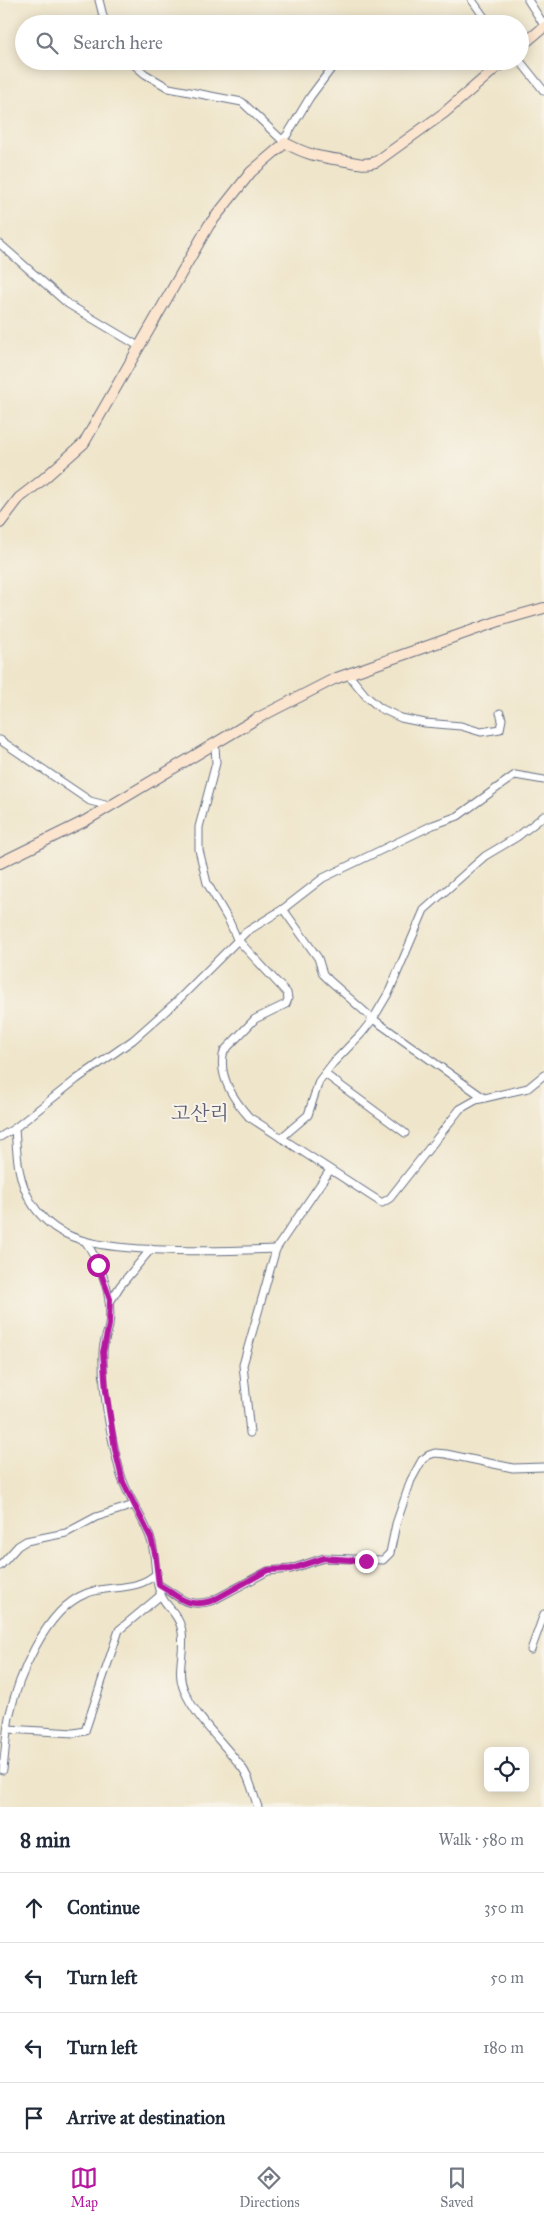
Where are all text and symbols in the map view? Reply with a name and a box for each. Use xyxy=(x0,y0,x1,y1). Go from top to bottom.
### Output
search box xyxy=(15,15,529,70)
icon: search xyxy=(33,29,61,57)
text: Search here xyxy=(73,31,163,54)
district label: 고산리 xyxy=(171,1101,229,1125)
route start xyxy=(87,1254,110,1277)
route end xyxy=(355,1550,378,1573)
map controls xyxy=(484,1747,529,1792)
button: locate xyxy=(484,1747,529,1792)
text: 8 min xyxy=(20,1827,70,1853)
text: Walk · 580 m xyxy=(439,1830,524,1849)
icon: ahead xyxy=(20,1894,48,1922)
text: Continue xyxy=(67,1896,140,1919)
text: 350 m xyxy=(484,1898,524,1917)
icon: left xyxy=(20,1964,48,1992)
text: Turn left xyxy=(67,1966,137,1989)
text: 50 m xyxy=(490,1968,524,1987)
icon: left xyxy=(20,2034,48,2062)
text: Turn left xyxy=(67,2036,137,2059)
text: 180 m xyxy=(483,2038,524,2057)
icon: arrive xyxy=(20,2104,48,2132)
text: Arrive at destination xyxy=(67,2106,225,2129)
tab: Map xyxy=(70,2164,98,2211)
tab: Directions xyxy=(239,2164,300,2211)
tab: Saved xyxy=(440,2164,474,2211)

